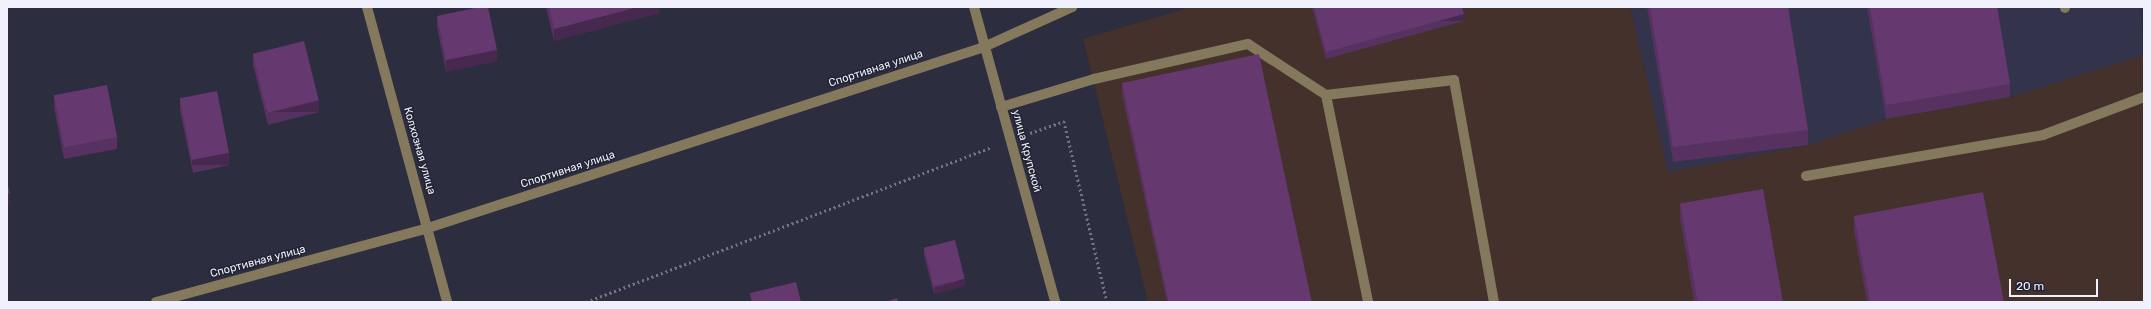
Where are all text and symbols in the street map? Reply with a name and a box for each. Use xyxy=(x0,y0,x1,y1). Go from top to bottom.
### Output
street label: Спортивная улица xyxy=(827,48,925,90)
street label: Колхозная улица xyxy=(400,106,438,196)
street label: улица Крупской xyxy=(1009,108,1043,194)
street label: Спортивная улица xyxy=(519,149,617,191)
street label: Спортивная улица xyxy=(209,243,307,281)
scale bar xyxy=(2011,271,2100,297)
text: 20 m xyxy=(2016,279,2044,293)

